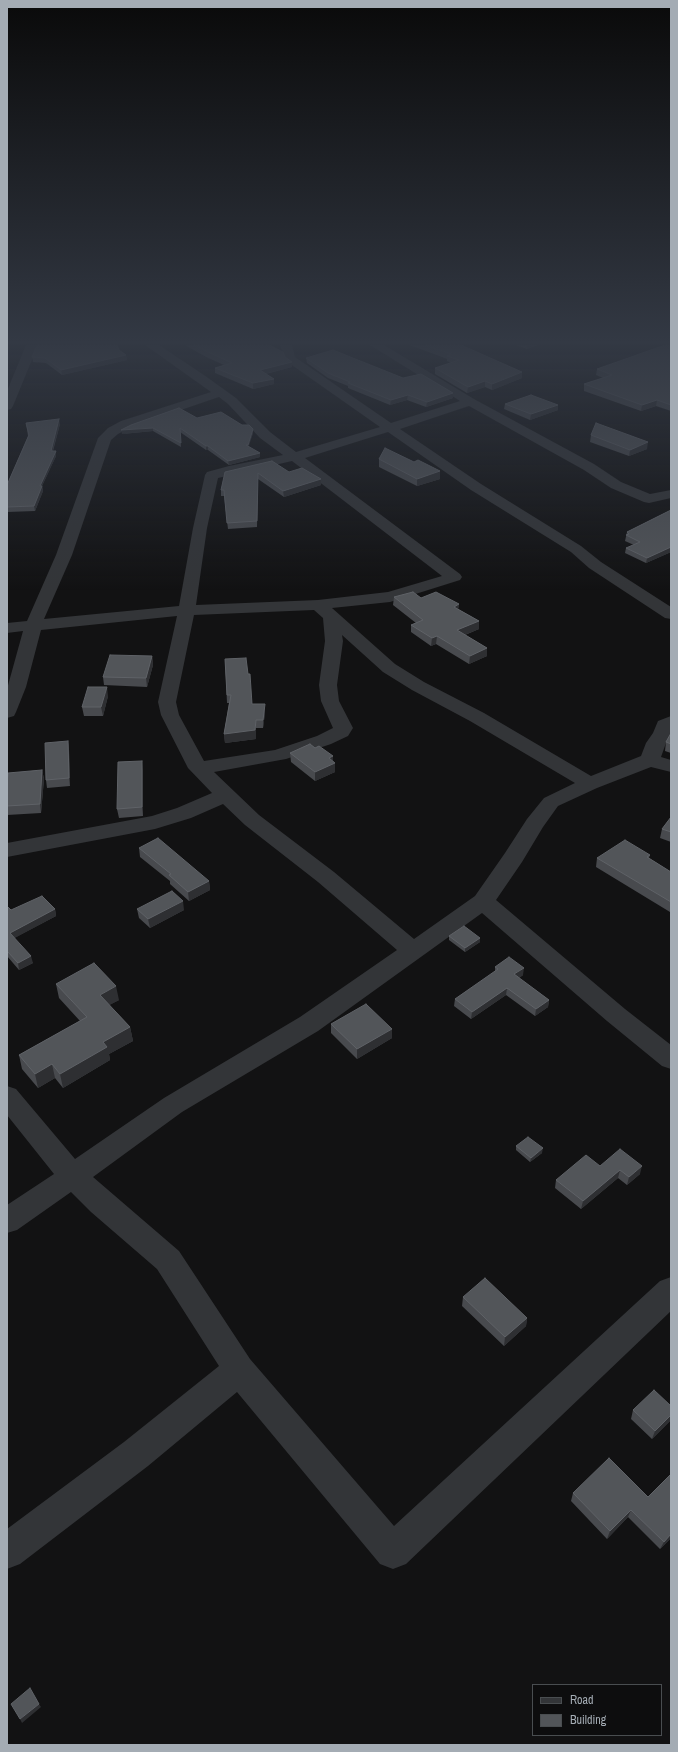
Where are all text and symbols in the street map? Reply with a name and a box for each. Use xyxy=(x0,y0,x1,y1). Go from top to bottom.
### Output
legend xyxy=(532,1684,662,1736)
text: Road xyxy=(570,1692,594,1708)
text: Building xyxy=(570,1712,606,1728)

